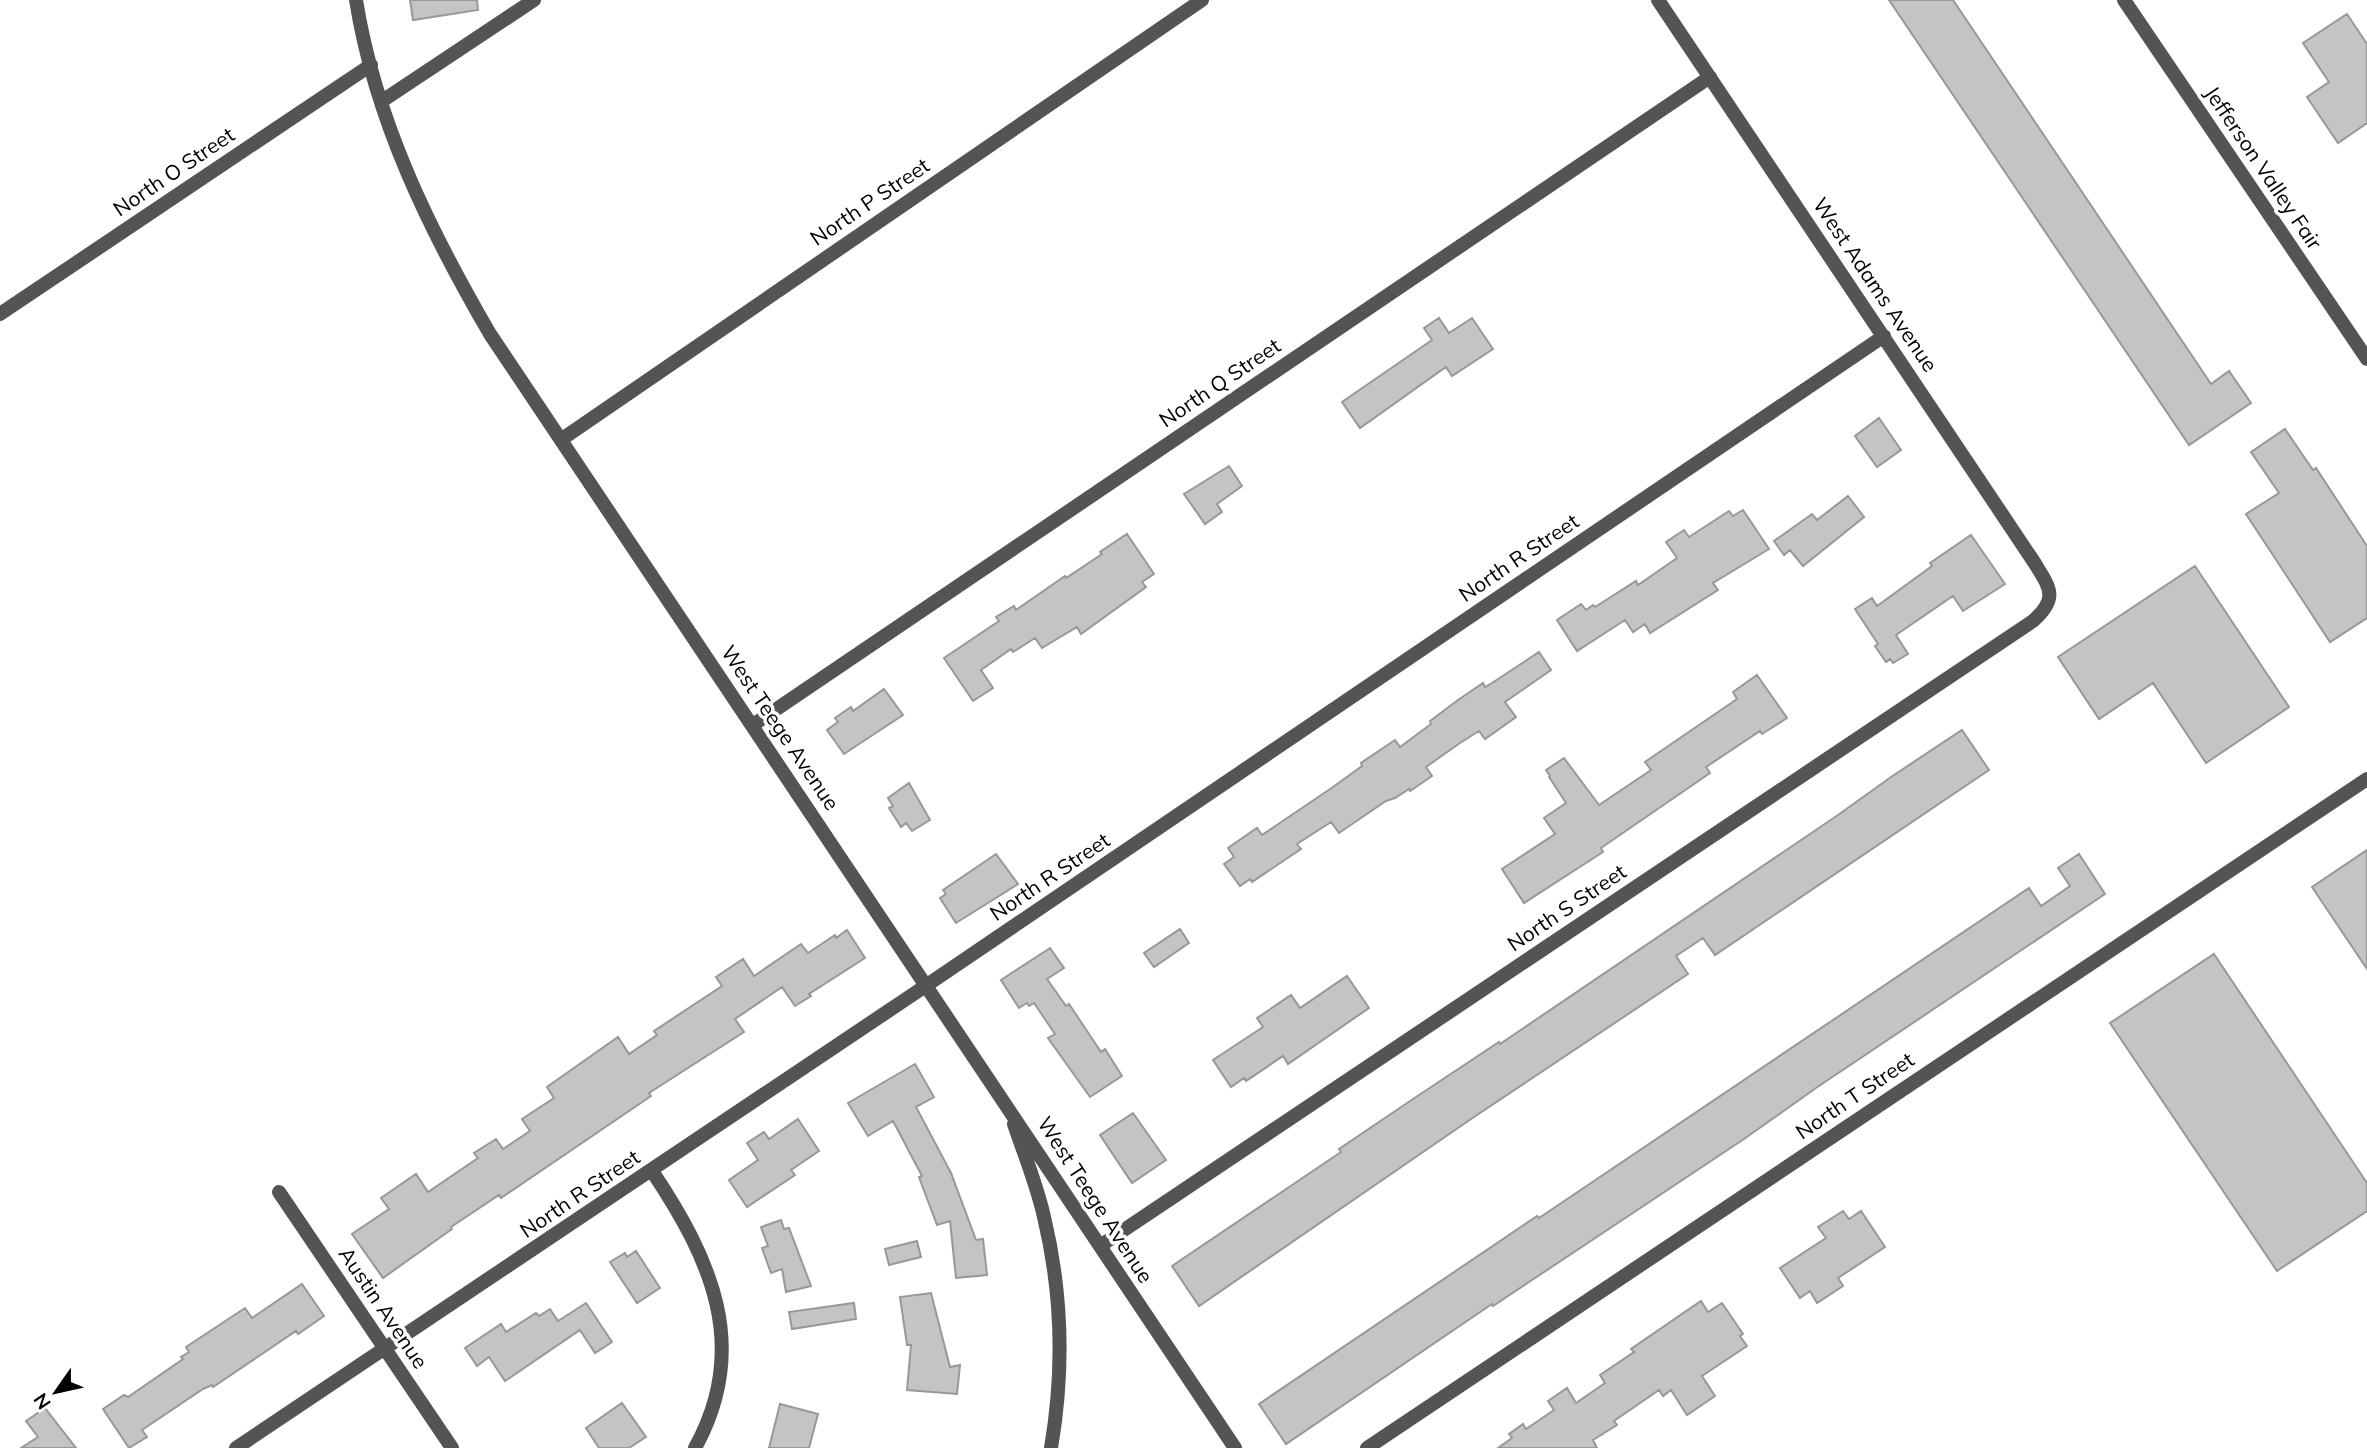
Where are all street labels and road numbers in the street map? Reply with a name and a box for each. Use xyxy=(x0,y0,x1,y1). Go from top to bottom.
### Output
street label: Jefferson Valley Fair xyxy=(2199,81,2328,254)
street label: North O Street xyxy=(108,121,239,221)
street label: North P Street xyxy=(805,152,934,251)
street label: West Adams Avenue xyxy=(1808,192,1944,377)
street label: North Q Street xyxy=(1154,332,1285,432)
street label: North R Street xyxy=(1454,508,1583,607)
street label: West Teege Avenue xyxy=(716,640,846,815)
street label: North R Street xyxy=(985,827,1114,926)
street label: North S Street xyxy=(1502,858,1631,956)
street label: North T Street xyxy=(1790,1046,1919,1144)
street label: West Teege Avenue xyxy=(1032,1111,1159,1288)
street label: North R Street xyxy=(515,1144,644,1243)
street label: Austin Avenue xyxy=(334,1242,434,1373)

